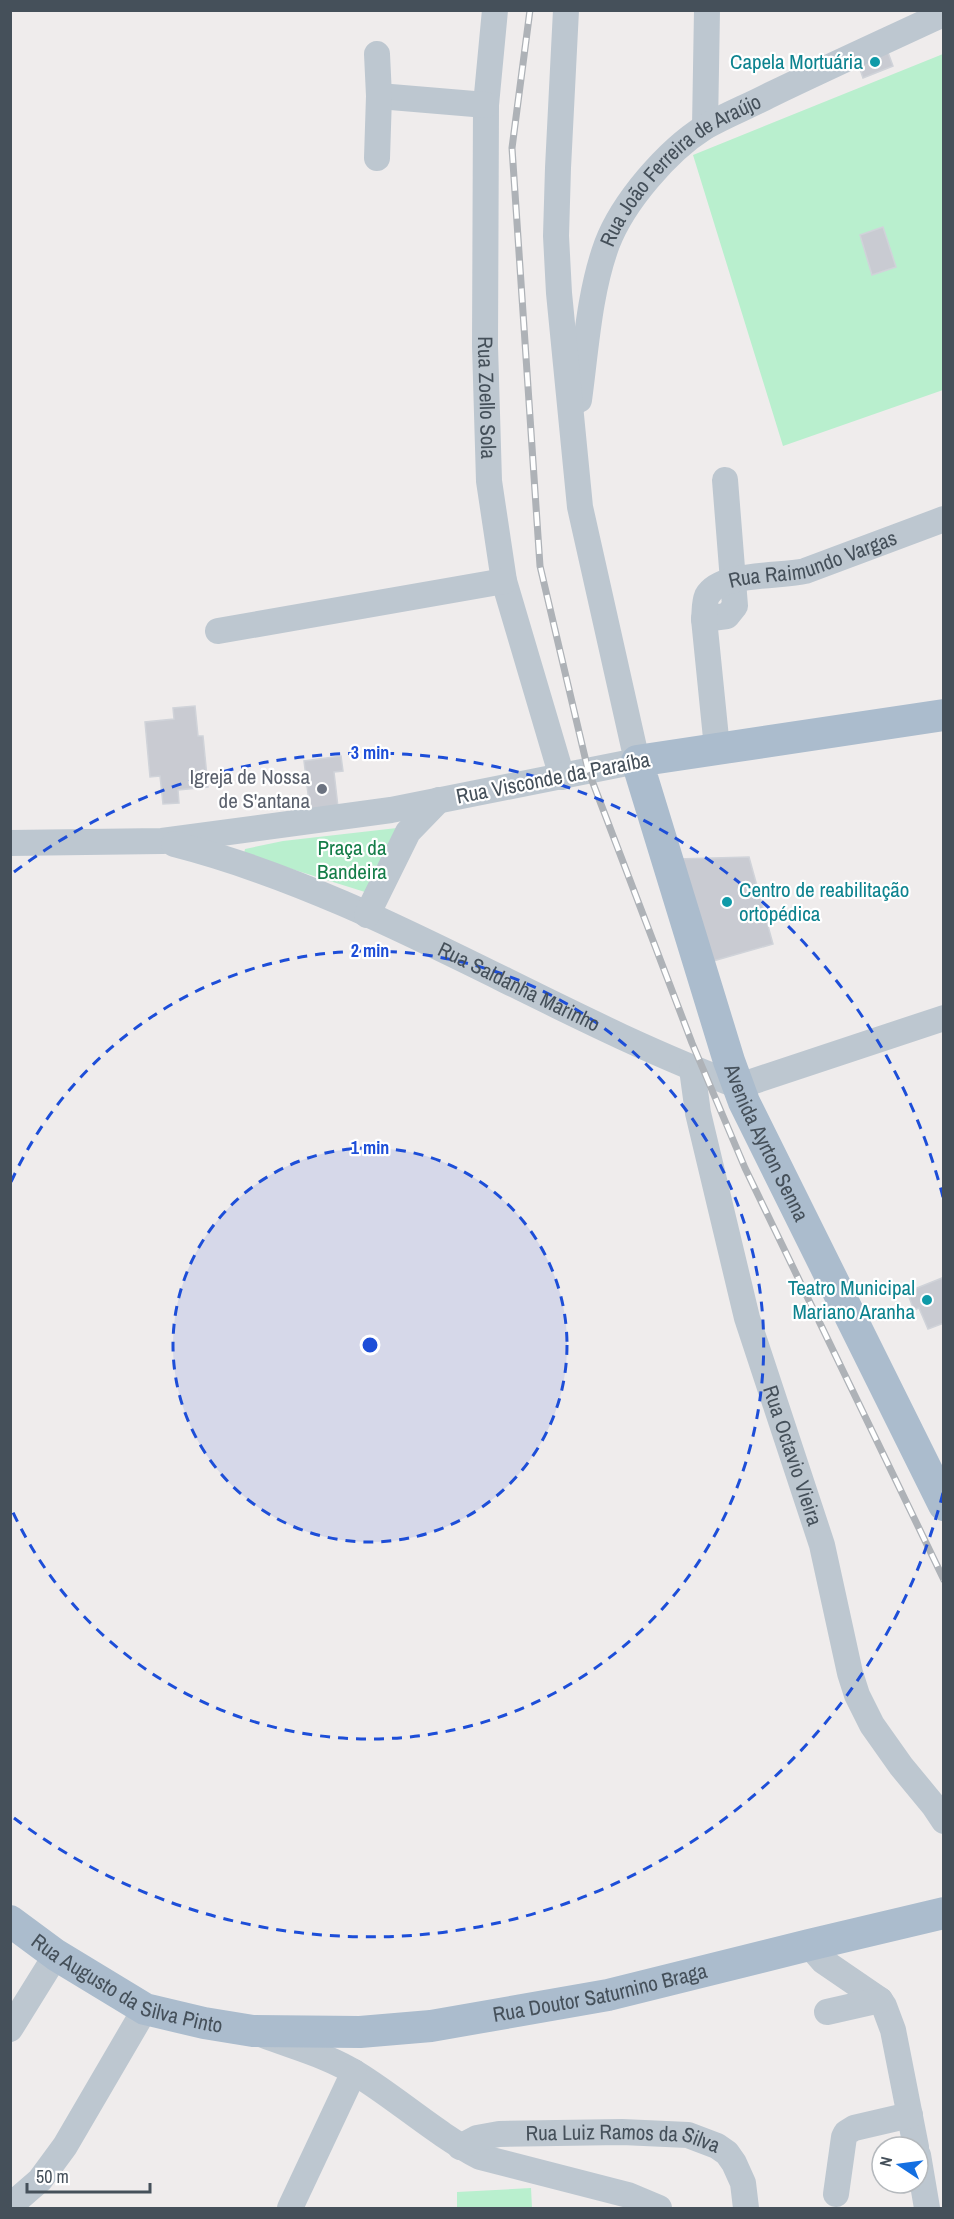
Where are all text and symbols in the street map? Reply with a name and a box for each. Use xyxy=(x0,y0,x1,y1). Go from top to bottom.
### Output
place label: Capela Mortuária xyxy=(730,47,863,76)
marker: Capela Mortuária xyxy=(868,55,882,69)
street label: Rua João Ferreira de Araújo xyxy=(593,87,766,251)
street label: Rua Zoello Sola xyxy=(471,336,503,460)
street label: Rua Raimundo Vargas xyxy=(725,523,901,595)
text: 3 min xyxy=(351,740,389,765)
street label: Rua Visconde da Paraíba xyxy=(453,744,653,811)
place label: Igreja de Nossa de S'antana xyxy=(189,762,310,815)
marker: Igreja de Nossa de S'antana xyxy=(315,782,329,796)
park label: Praça da Bandeira xyxy=(317,833,387,886)
place label: Centro de reabilitação ortopédica xyxy=(739,875,909,928)
marker: Centro de reabilitação ortopédica xyxy=(720,895,734,909)
street label: Rua Saldanha Marinho xyxy=(433,934,605,1038)
text: 2 min xyxy=(351,938,389,963)
street label: Avenida Ayrton Senna xyxy=(717,1059,816,1226)
text: 1 min xyxy=(351,1135,389,1160)
place label: Teatro Municipal Mariano Aranha xyxy=(788,1273,915,1326)
marker: Teatro Municipal Mariano Aranha xyxy=(920,1293,934,1307)
centre of rings xyxy=(360,1335,380,1355)
street label: Rua Octavio Vieira xyxy=(756,1381,830,1530)
street label: Rua Augusto da Silva Pinto xyxy=(25,1927,225,2040)
street label: Rua Doutor Saturnino Braga xyxy=(490,1956,710,2029)
street label: Rua Luiz Ramos da Silva xyxy=(525,2117,725,2160)
north arrow xyxy=(870,2135,930,2195)
text: N xyxy=(874,2155,897,2169)
scale bar xyxy=(27,2156,150,2194)
text: 50 m xyxy=(36,2164,69,2189)

